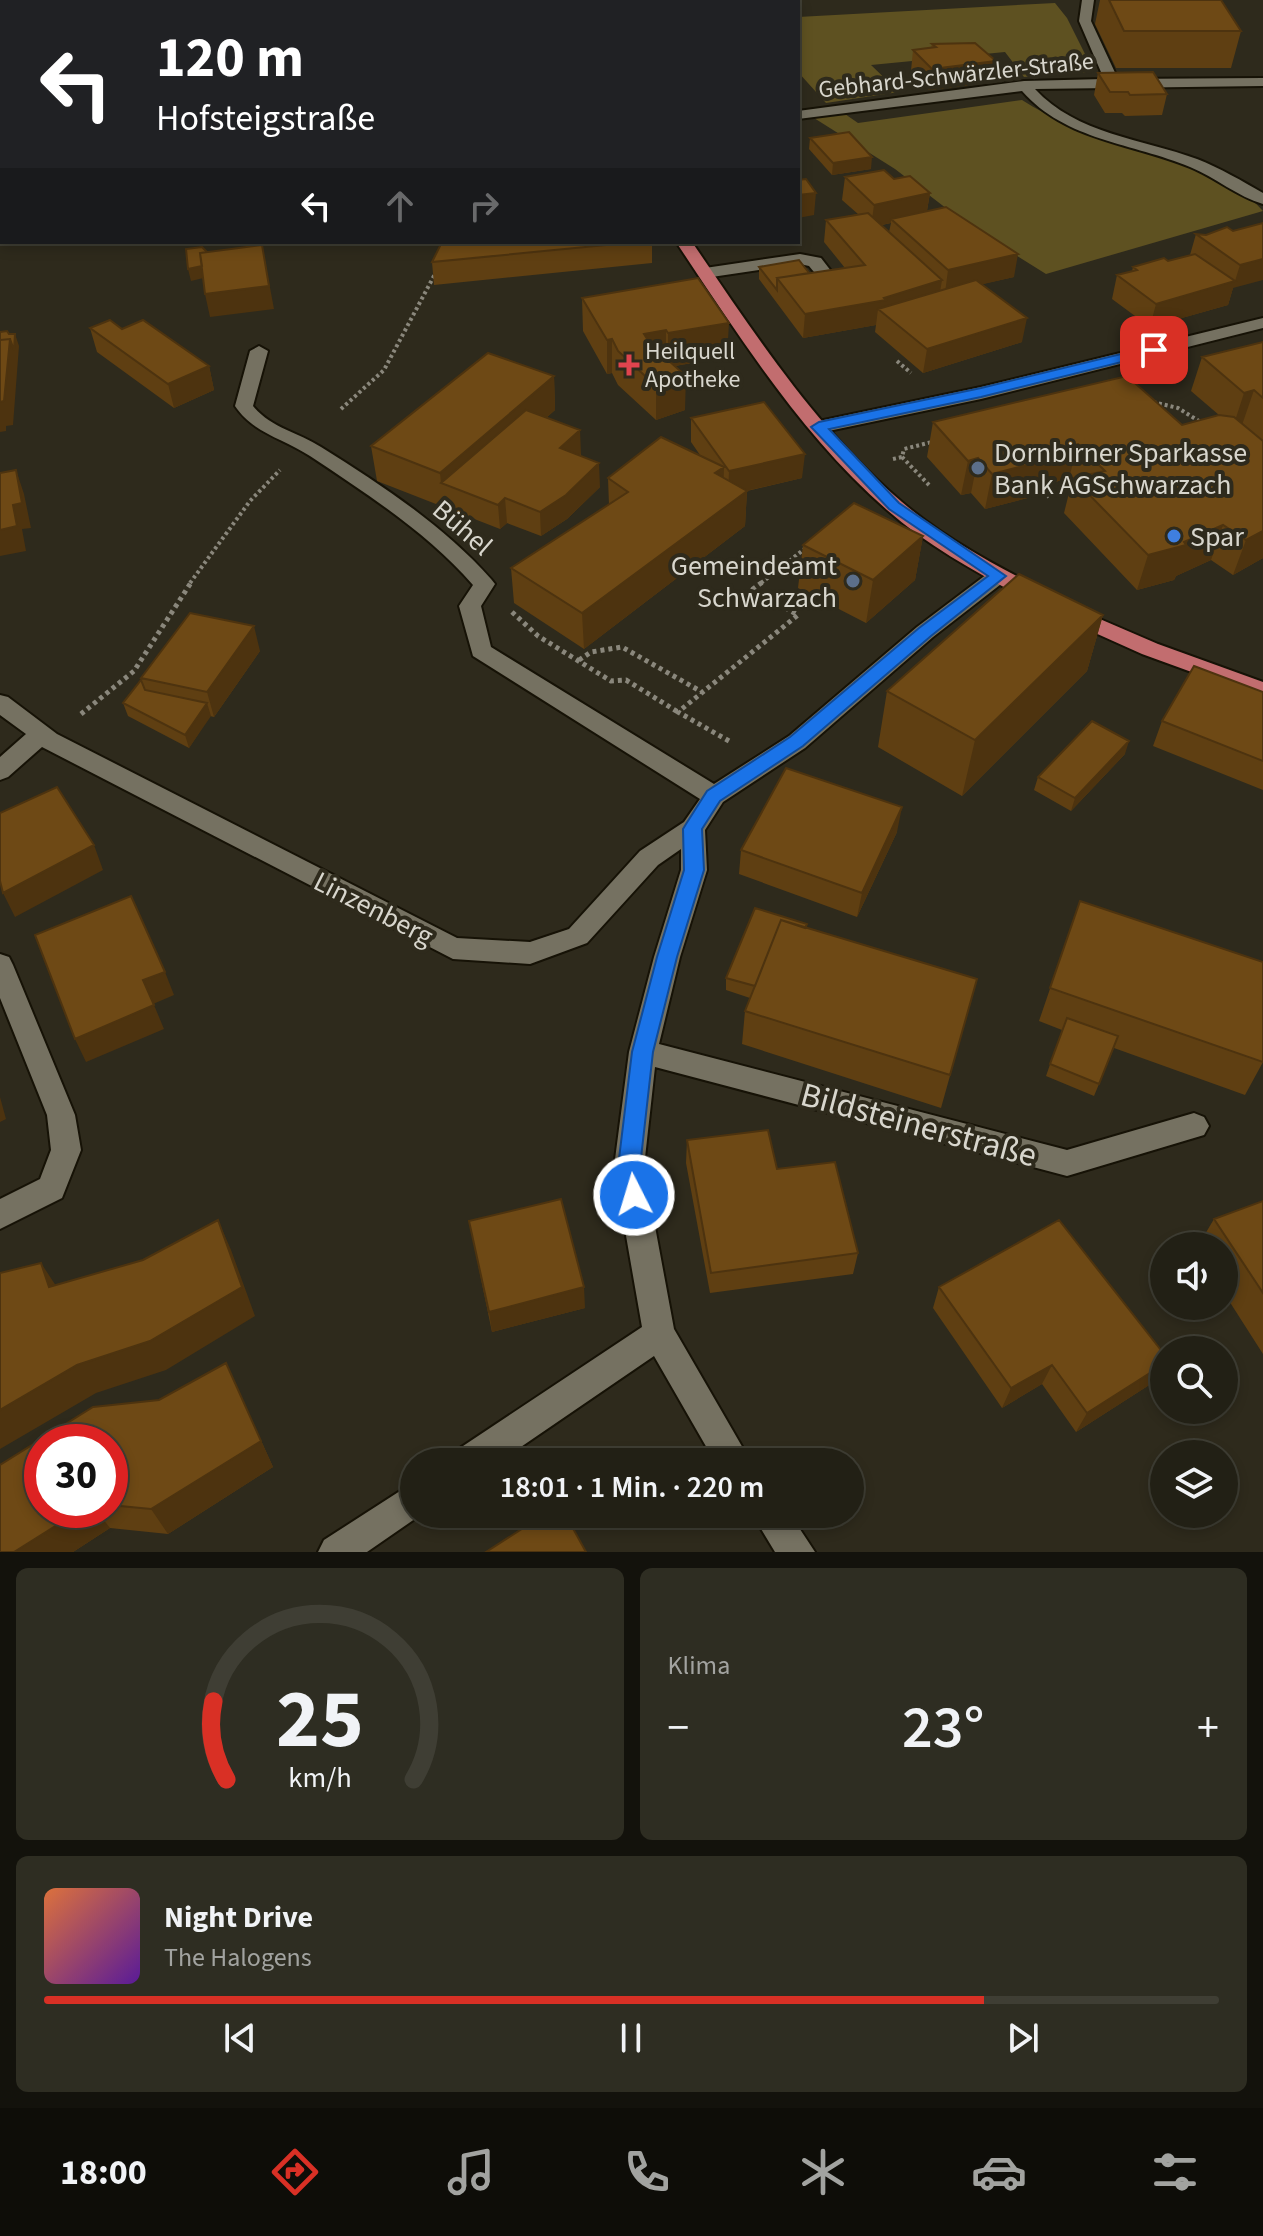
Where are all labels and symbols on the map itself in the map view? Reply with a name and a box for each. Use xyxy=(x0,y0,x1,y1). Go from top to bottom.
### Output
street label: Gebhard-Schwärzler-Straße xyxy=(817,44,1095,107)
pin xyxy=(1120,316,1188,384)
place label: Heilquell Apotheke xyxy=(645,334,740,397)
marker: Heilquell Apotheke xyxy=(620,356,638,374)
place label: Dornbirner Sparkasse Bank AGSchwarzach xyxy=(994,433,1247,505)
marker: Dornbirner Sparkasse Bank AGSchwarzach xyxy=(969,459,987,477)
street label: Bühel xyxy=(424,490,501,565)
place label: Spar xyxy=(1190,517,1244,557)
marker: Spar xyxy=(1165,527,1183,545)
place label: Gemeindeamt Schwarzach xyxy=(671,546,838,618)
marker: Gemeindeamt Schwarzach xyxy=(844,572,862,590)
street label: Linzenberg xyxy=(307,862,440,956)
street label: Bildsteinerstraße xyxy=(795,1070,1042,1180)
position arrow xyxy=(592,1153,676,1237)
speed limit sign: 30 xyxy=(24,1424,128,1528)

